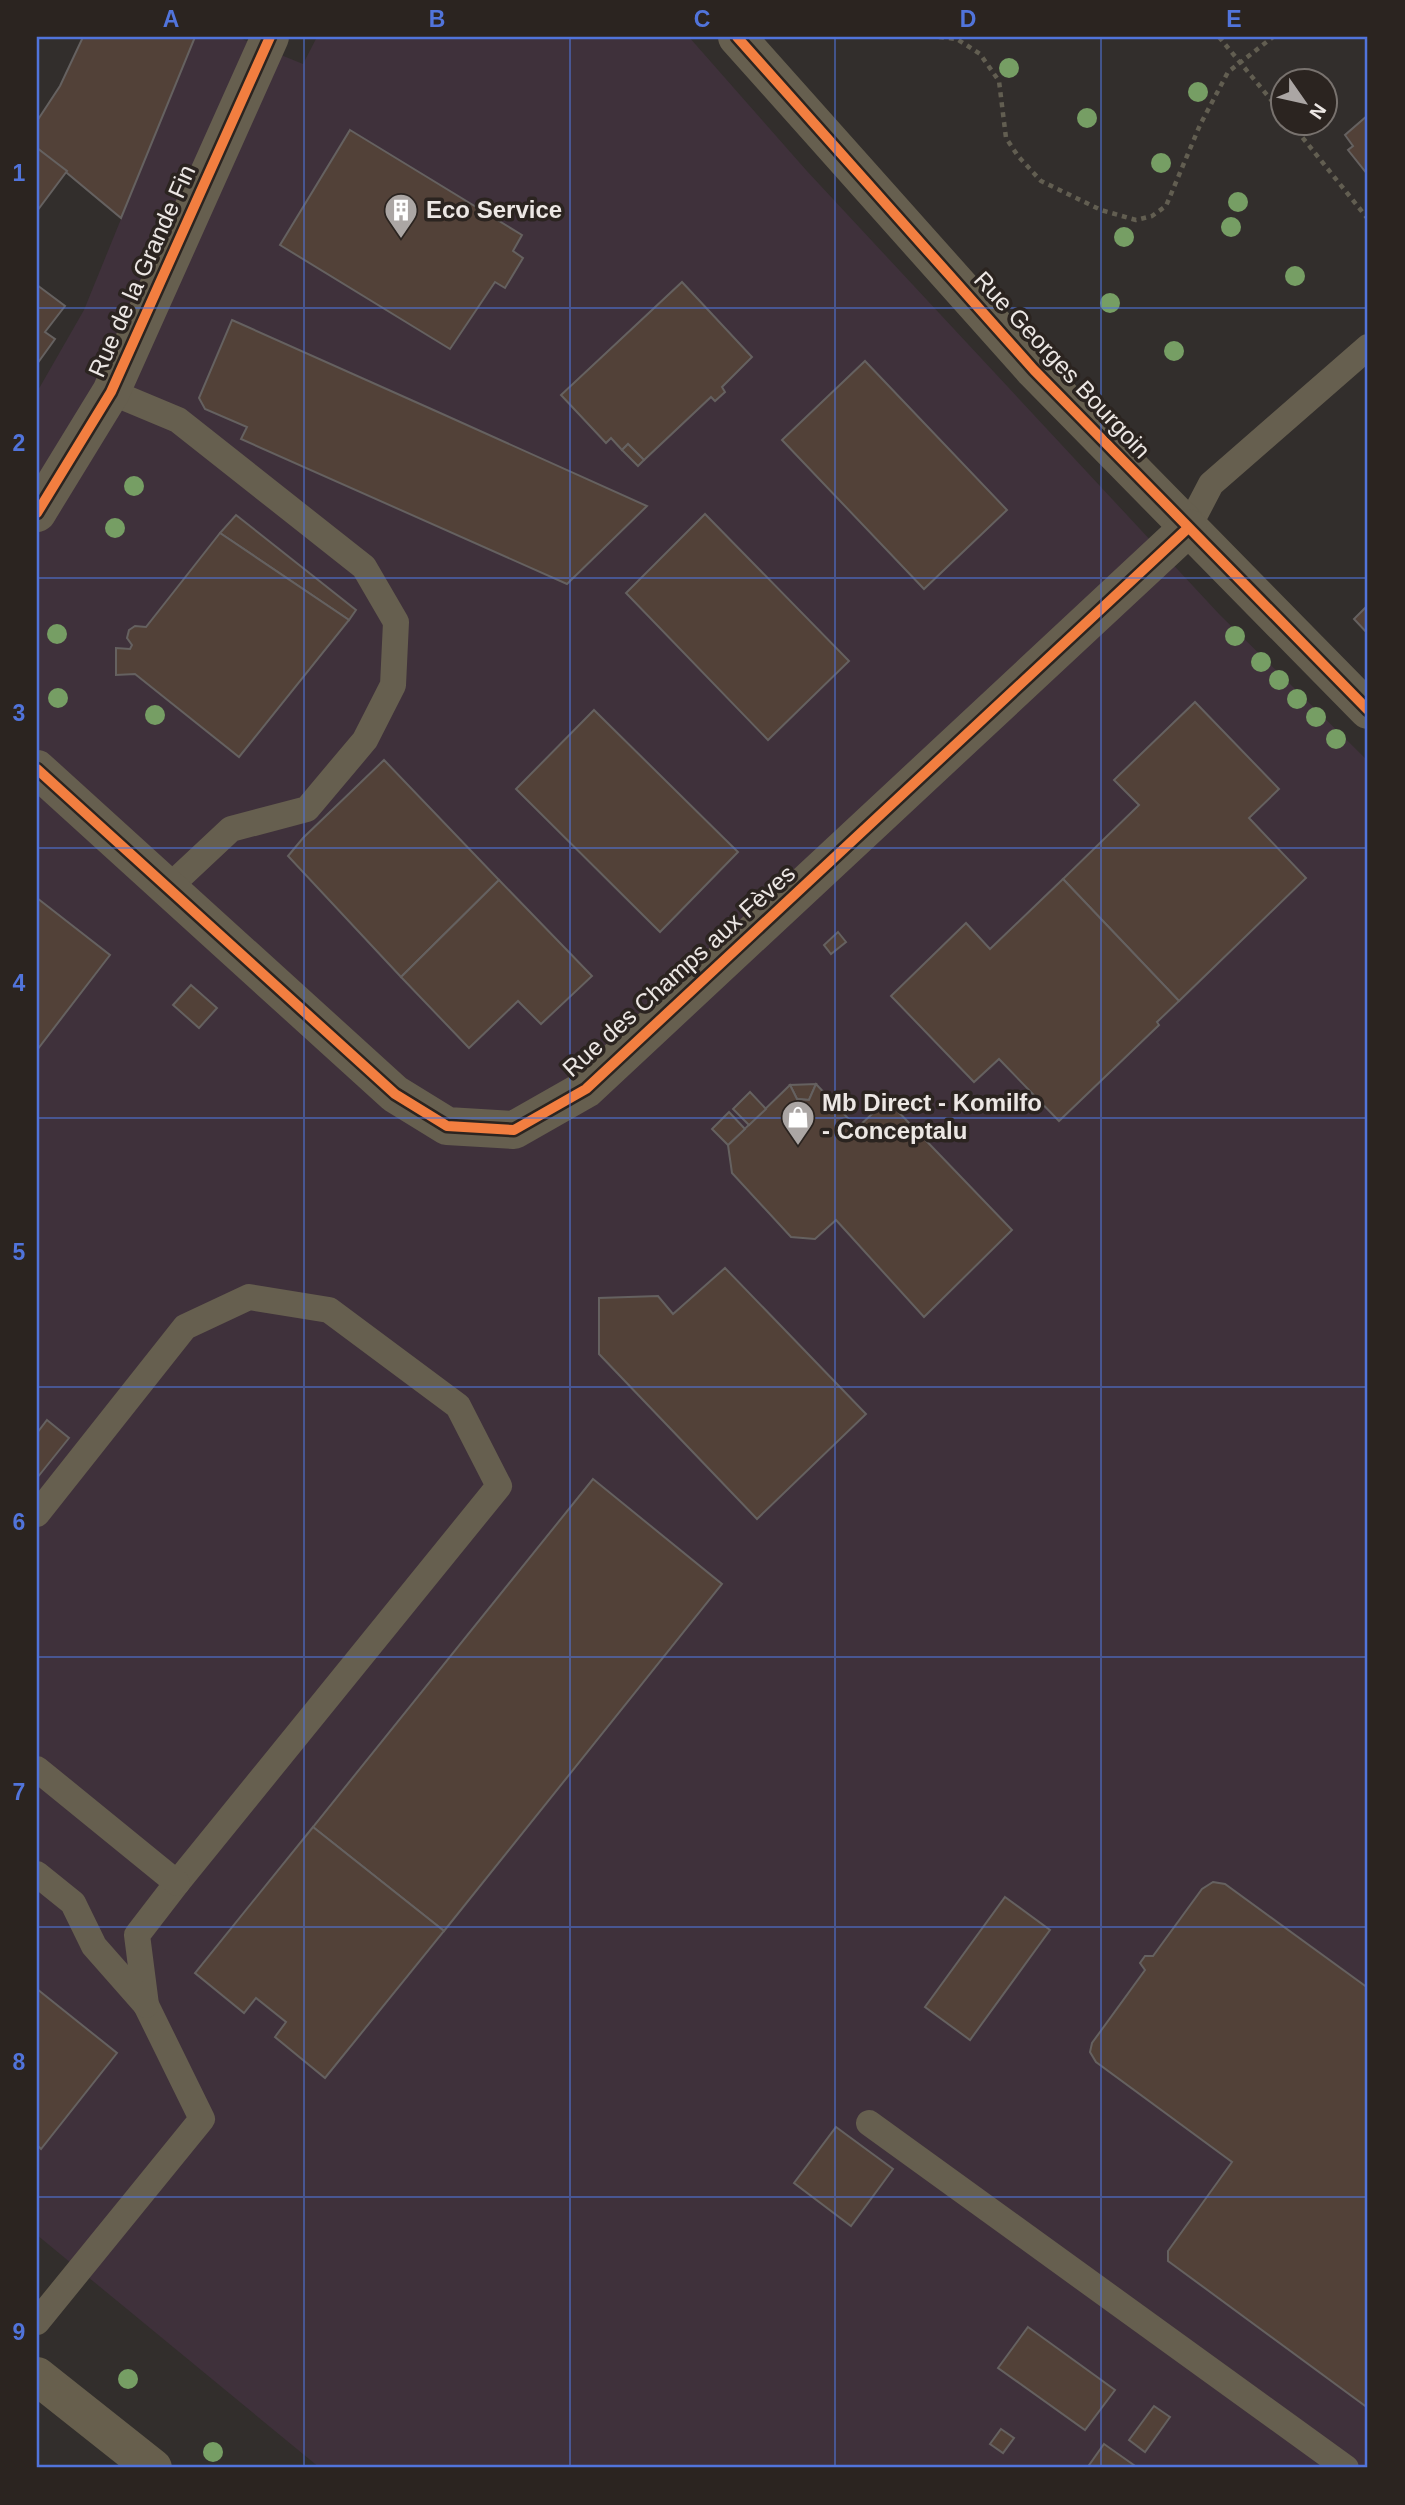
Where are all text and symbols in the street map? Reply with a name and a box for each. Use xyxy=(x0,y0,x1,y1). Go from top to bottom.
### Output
text: A xyxy=(163,6,179,32)
text: B xyxy=(429,6,445,32)
text: C xyxy=(694,6,710,32)
text: D xyxy=(960,6,976,32)
text: E xyxy=(1226,6,1242,32)
north arrow xyxy=(1268,66,1338,136)
text: N xyxy=(1305,100,1330,123)
text: 1 xyxy=(13,160,26,186)
street label: Rue de la Grande Fin xyxy=(83,160,201,381)
building icon: Eco Service xyxy=(382,191,420,240)
place label: Eco Service xyxy=(426,196,562,223)
street label: Rue Georges Bourgoin xyxy=(969,266,1156,464)
text: 2 xyxy=(13,430,25,456)
text: 3 xyxy=(13,700,25,726)
street label: Rue des Champs aux Fèves xyxy=(557,859,800,1082)
text: 4 xyxy=(13,970,26,996)
place label: Mb Direct - Komilfo - Conceptalu xyxy=(822,1089,1042,1144)
shop icon: Mb Direct - Komilfo - Conceptalu xyxy=(779,1098,817,1147)
text: 5 xyxy=(13,1239,26,1265)
text: 6 xyxy=(13,1509,25,1535)
text: 7 xyxy=(13,1779,25,1805)
text: 8 xyxy=(13,2049,26,2075)
text: 9 xyxy=(13,2319,25,2345)

